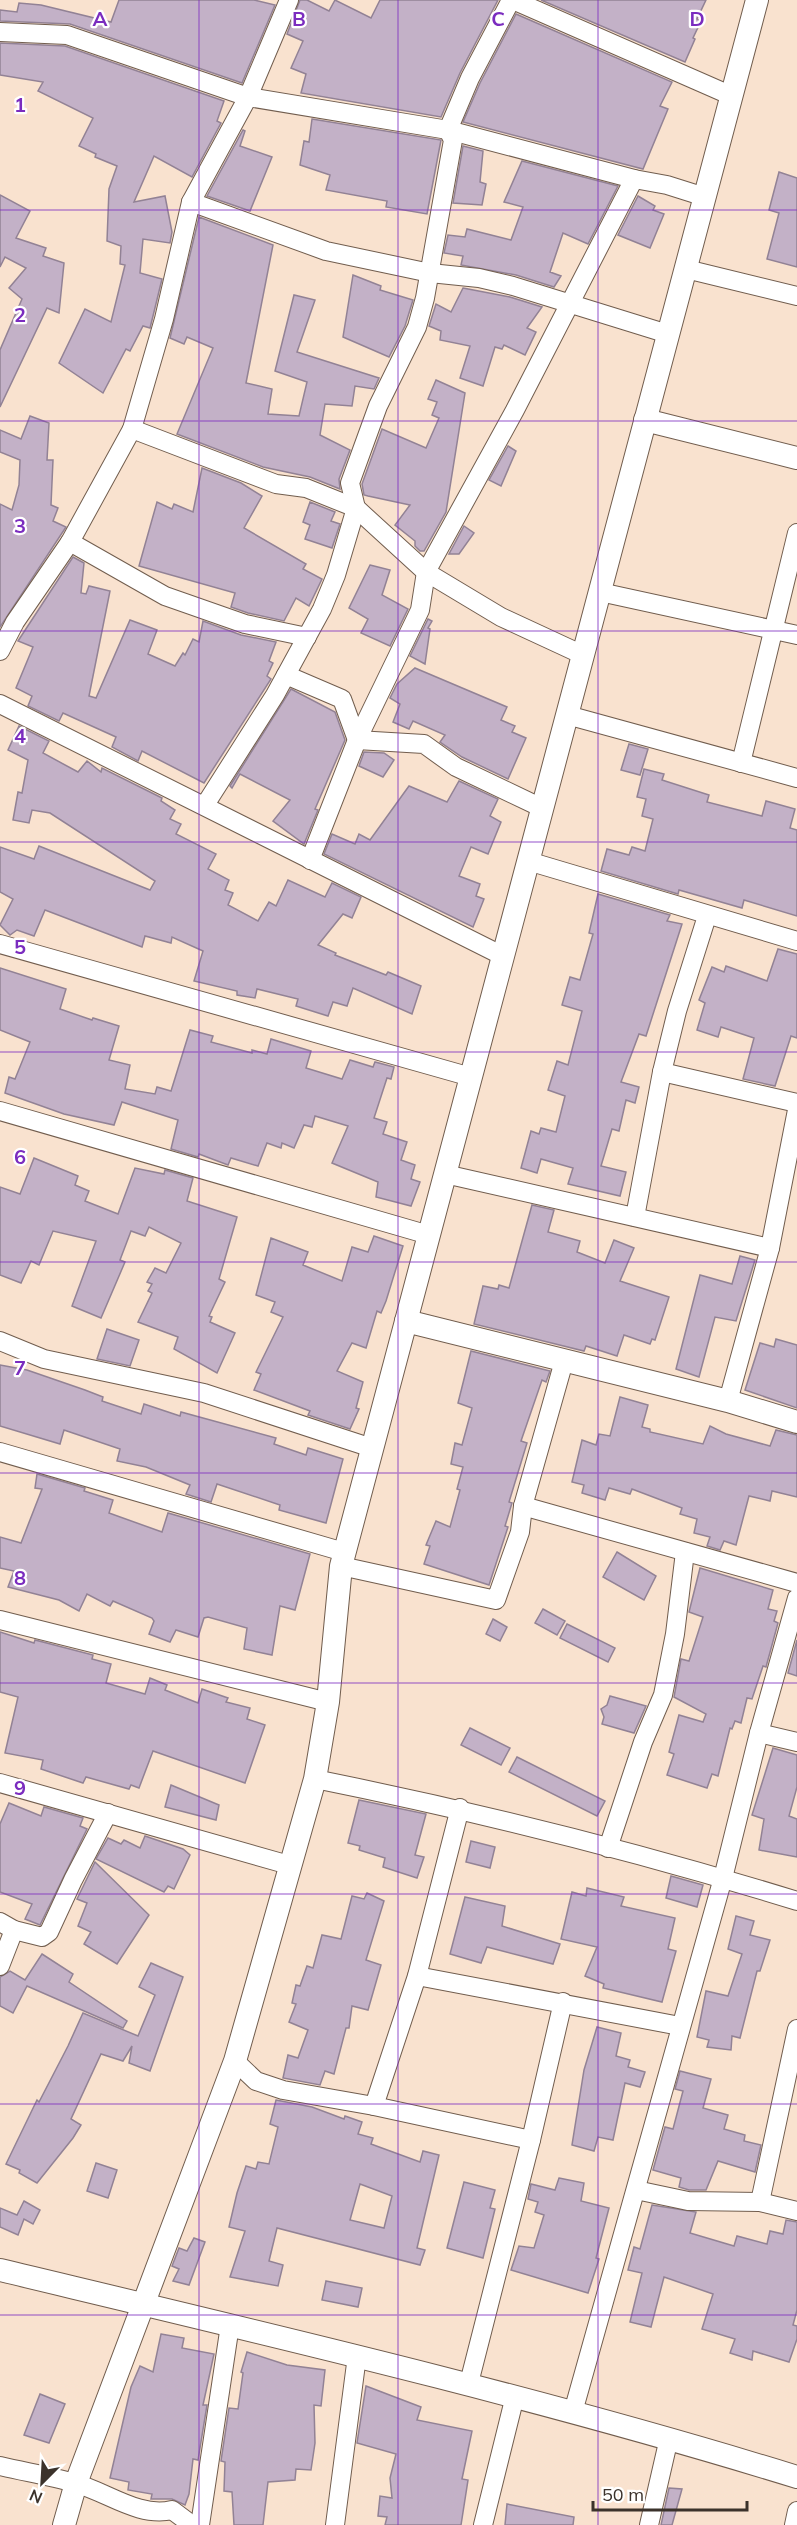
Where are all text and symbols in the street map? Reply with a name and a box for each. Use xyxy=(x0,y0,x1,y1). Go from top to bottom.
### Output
text: A xyxy=(93,6,108,31)
text: B xyxy=(292,6,306,31)
text: C xyxy=(491,6,505,31)
text: D xyxy=(689,6,705,31)
text: 1 xyxy=(14,92,26,117)
text: 2 xyxy=(14,302,26,327)
text: 3 xyxy=(14,513,26,538)
text: 4 xyxy=(14,723,26,748)
text: 5 xyxy=(14,934,26,959)
text: 6 xyxy=(14,1144,26,1169)
text: 7 xyxy=(14,1355,26,1380)
text: 8 xyxy=(14,1565,26,1590)
text: 9 xyxy=(14,1775,26,1800)
north arrow xyxy=(12,2453,72,2513)
scale bar xyxy=(593,2474,748,2512)
text: 50 m xyxy=(602,2483,644,2506)
text: N xyxy=(26,2485,45,2508)

